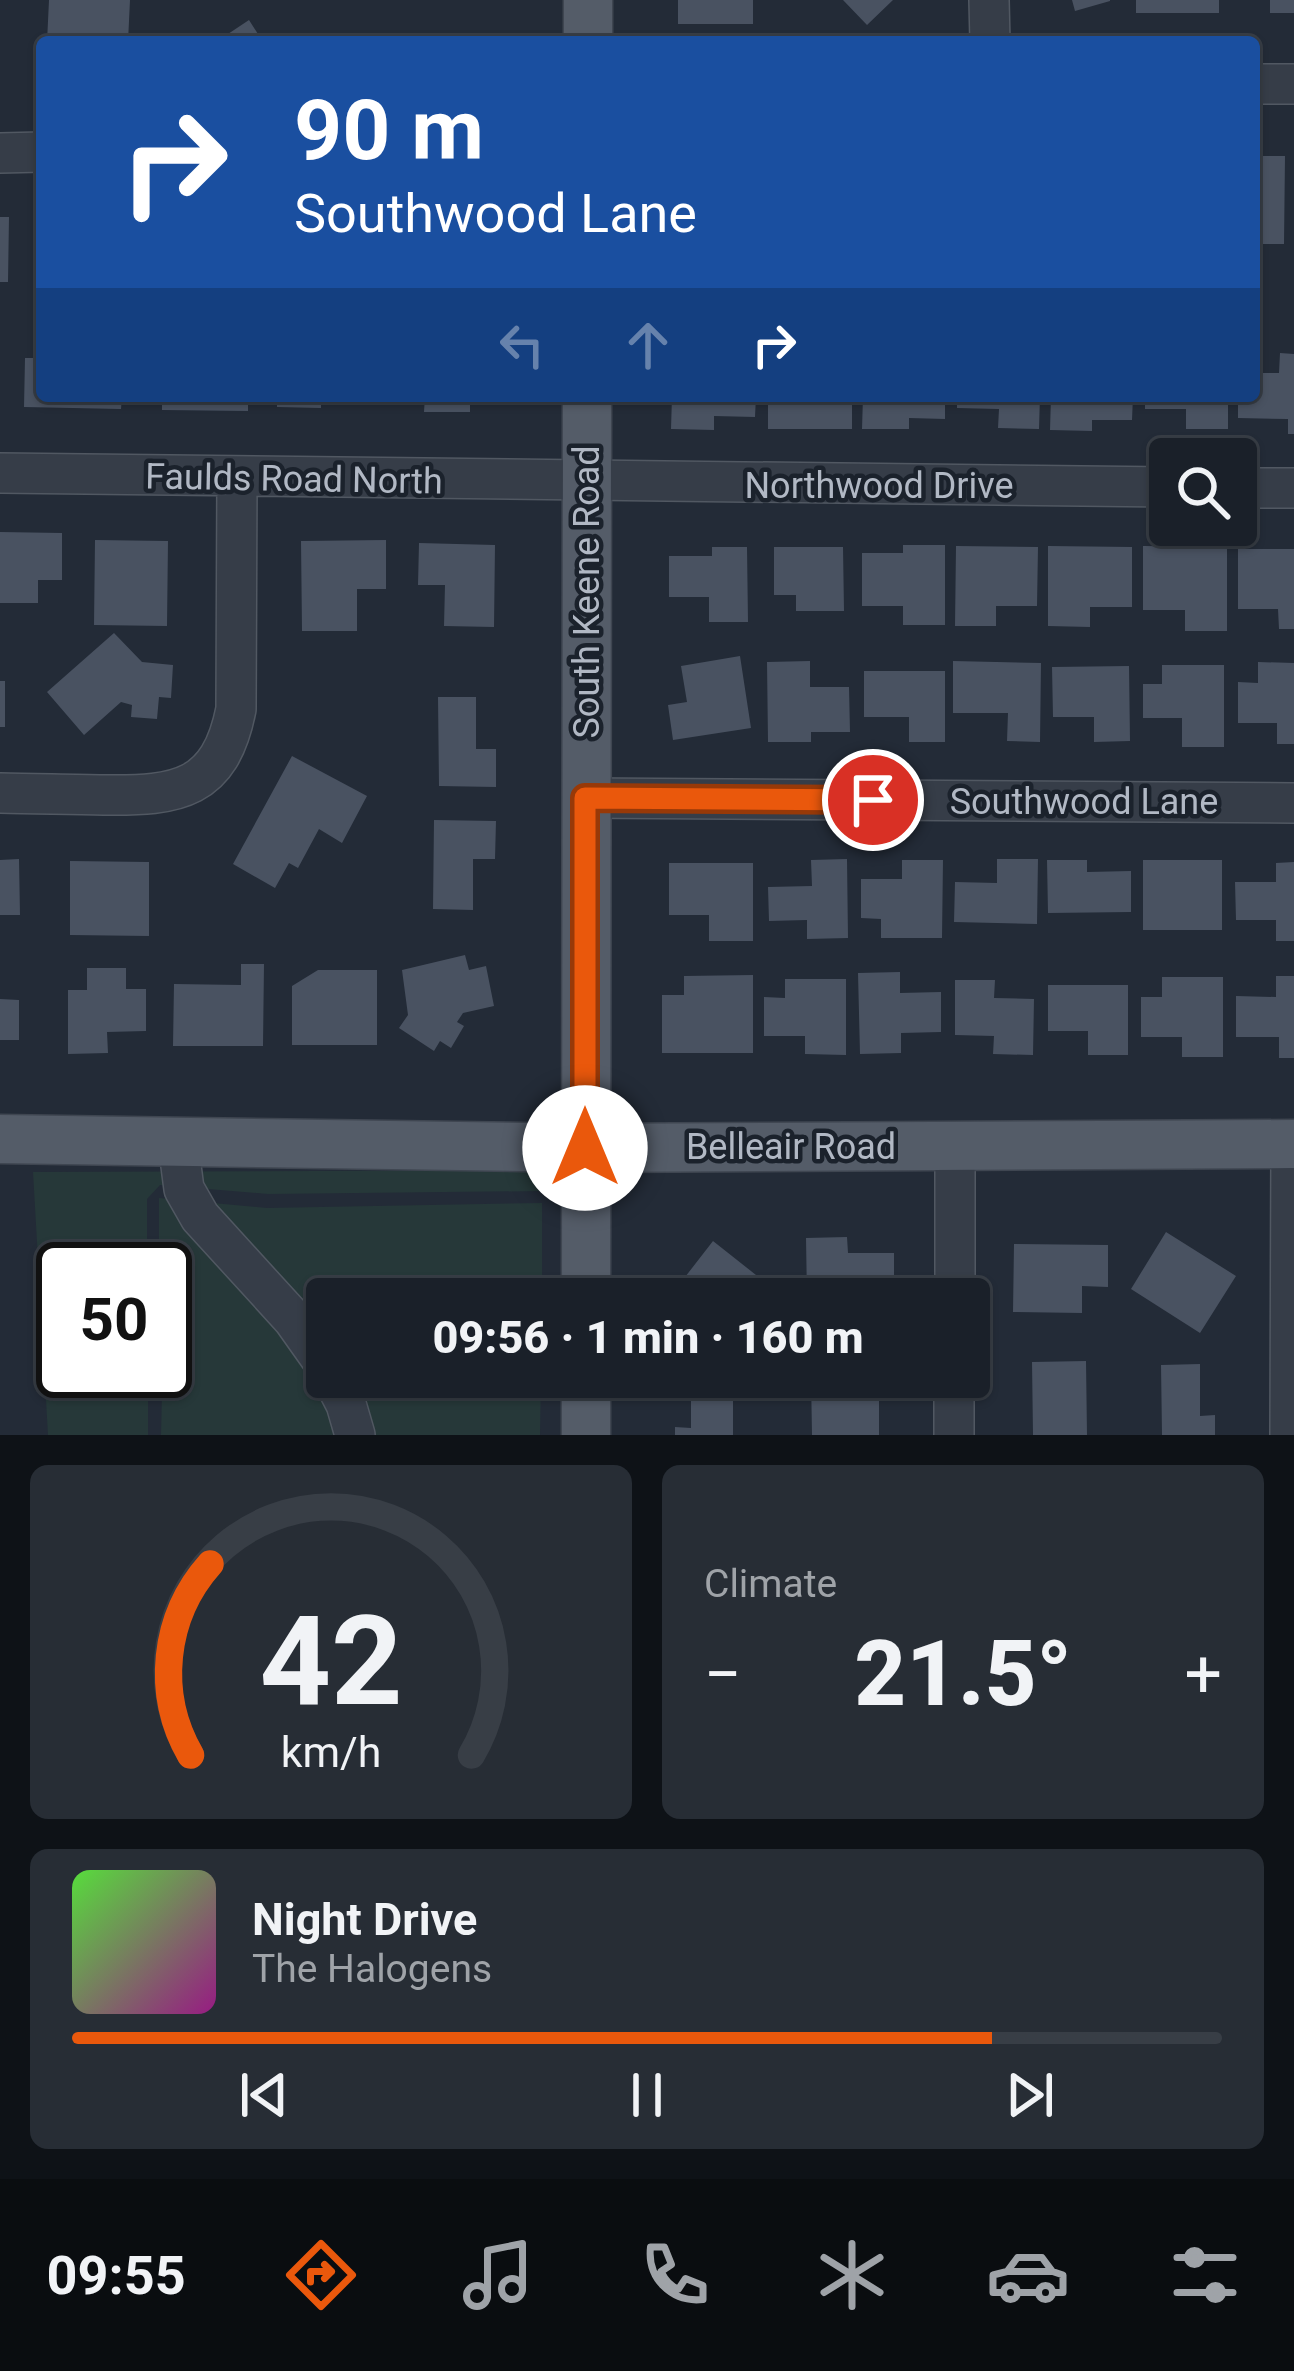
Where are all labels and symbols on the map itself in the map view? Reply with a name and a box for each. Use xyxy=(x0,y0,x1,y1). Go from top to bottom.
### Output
street label: South Keene Road xyxy=(566,445,608,739)
street label: Faulds Road North xyxy=(145,455,443,503)
street label: Northwood Drive xyxy=(744,465,1014,507)
pin xyxy=(822,749,924,851)
street label: Southwood Lane xyxy=(950,781,1218,823)
position arrow xyxy=(522,1085,648,1211)
street label: Belleair Road xyxy=(686,1126,896,1168)
speed limit sign: 50 xyxy=(36,1242,192,1398)

